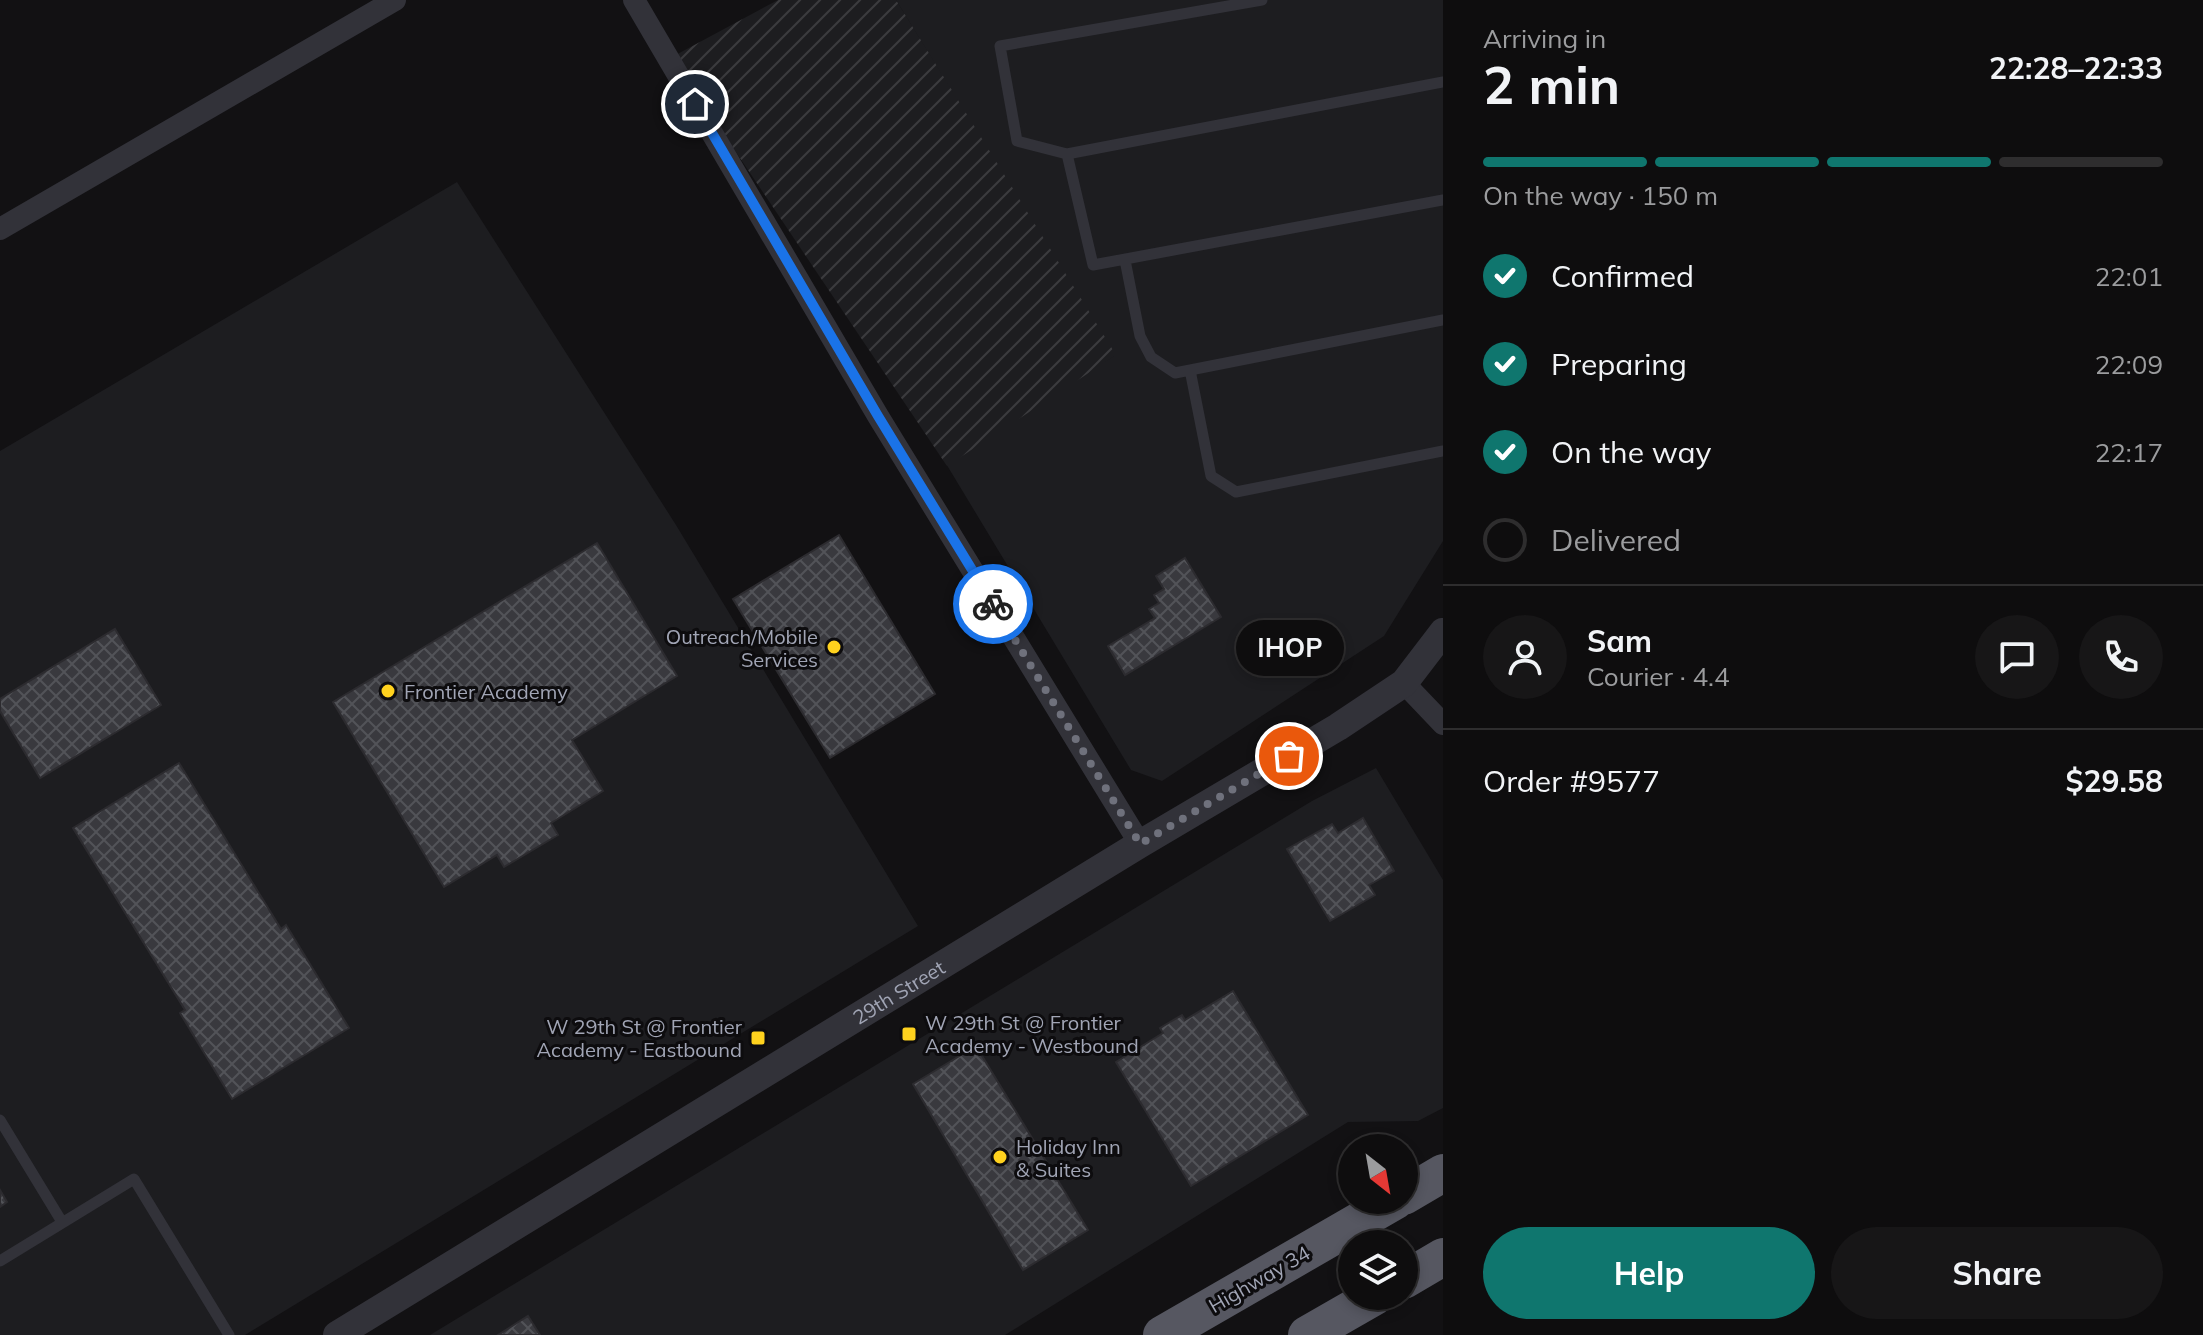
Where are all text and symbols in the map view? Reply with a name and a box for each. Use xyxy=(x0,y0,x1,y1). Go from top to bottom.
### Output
text: Arriving in xyxy=(1483,22,1606,55)
text: 22:28–22:33 xyxy=(1989,49,2163,87)
text: 2 min xyxy=(1483,52,1620,117)
pin xyxy=(661,70,729,138)
icon: home xyxy=(673,82,717,126)
text: On the way · 150 m xyxy=(1483,179,1718,212)
icon: check xyxy=(1483,254,1527,298)
text: Confirmed xyxy=(1551,257,1694,295)
text: 22:01 xyxy=(2095,260,2163,293)
icon: check xyxy=(1483,342,1527,386)
text: Preparing xyxy=(1551,345,1687,383)
text: 22:09 xyxy=(2095,348,2163,381)
icon: check xyxy=(1483,430,1527,474)
text: On the way xyxy=(1551,433,1711,471)
text: 22:17 xyxy=(2095,436,2163,469)
text: Delivered xyxy=(1551,521,1681,559)
courier xyxy=(953,564,1033,644)
icon: bike xyxy=(971,582,1015,626)
button: person xyxy=(1483,615,1567,699)
button: chat xyxy=(1975,615,2059,699)
button: phone xyxy=(2079,615,2163,699)
callout: IHOP xyxy=(1235,620,1343,676)
text: Sam xyxy=(1587,622,1652,660)
place label: Outreach/Mobile Services xyxy=(666,624,818,672)
text: IHOP xyxy=(1257,631,1323,664)
marker: Outreach/Mobile Services xyxy=(825,638,843,656)
text: Courier · 4.4 xyxy=(1587,660,1730,693)
place label: Frontier Academy xyxy=(404,679,568,704)
marker: Frontier Academy xyxy=(379,682,397,700)
pin xyxy=(1255,722,1323,790)
icon: bag xyxy=(1267,734,1311,778)
text: Order #9577 xyxy=(1483,762,1660,800)
text: $29.58 xyxy=(2066,762,2163,800)
street label: 29th Street xyxy=(848,954,949,1029)
place label: W 29th St @ Frontier Academy - Westbound xyxy=(925,1010,1139,1058)
place label: W 29th St @ Frontier Academy - Eastbound xyxy=(537,1014,743,1062)
marker: W 29th St @ Frontier Academy - Westbound xyxy=(900,1025,918,1043)
marker: W 29th St @ Frontier Academy - Eastbound xyxy=(749,1029,767,1047)
place label: Holiday Inn & Suites xyxy=(1016,1134,1121,1182)
north arrow xyxy=(1338,1134,1418,1214)
map controls xyxy=(1338,1134,1418,1310)
marker: Holiday Inn & Suites xyxy=(991,1148,1009,1166)
button: Help xyxy=(1483,1227,1815,1319)
button: Share xyxy=(1831,1227,2163,1319)
button: layers xyxy=(1338,1230,1418,1310)
street label: Highway 34 xyxy=(1204,1240,1314,1318)

